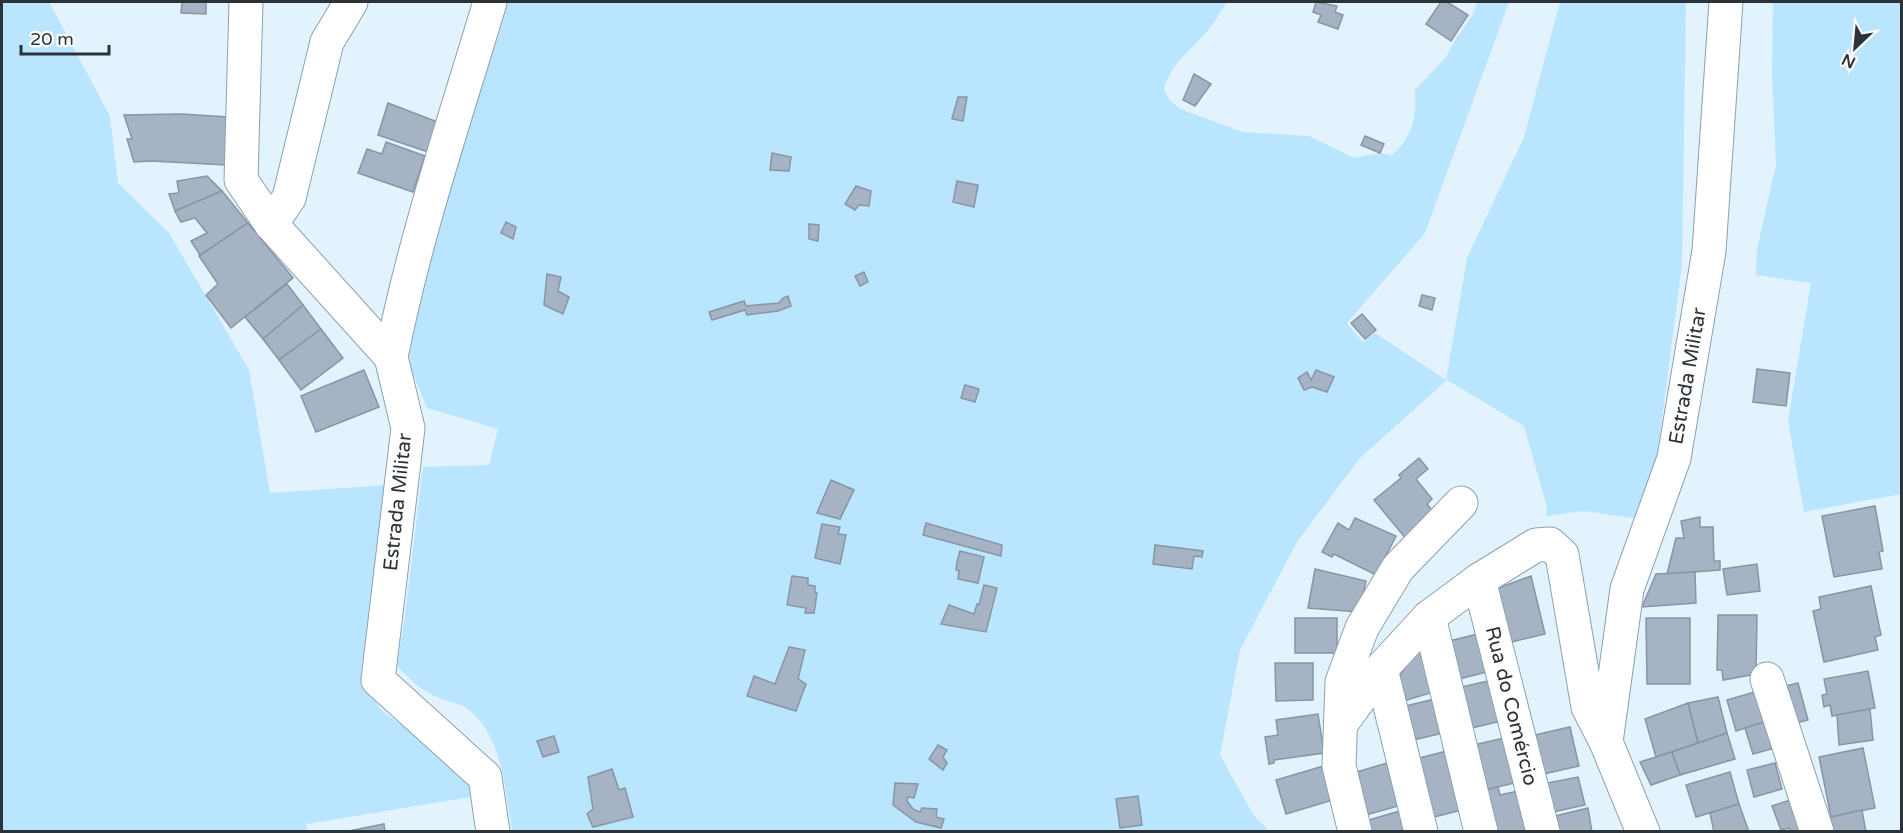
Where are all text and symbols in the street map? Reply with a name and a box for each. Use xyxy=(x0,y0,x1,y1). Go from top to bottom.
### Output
scale bar xyxy=(21,18,110,56)
north arrow xyxy=(1825,18,1885,78)
text: 20 m xyxy=(30,28,74,50)
text: N xyxy=(1839,49,1859,72)
street label: Estrada Militar xyxy=(1664,305,1712,446)
street label: Estrada Militar xyxy=(379,432,417,572)
street label: Rua do Comércio xyxy=(1480,624,1542,788)

